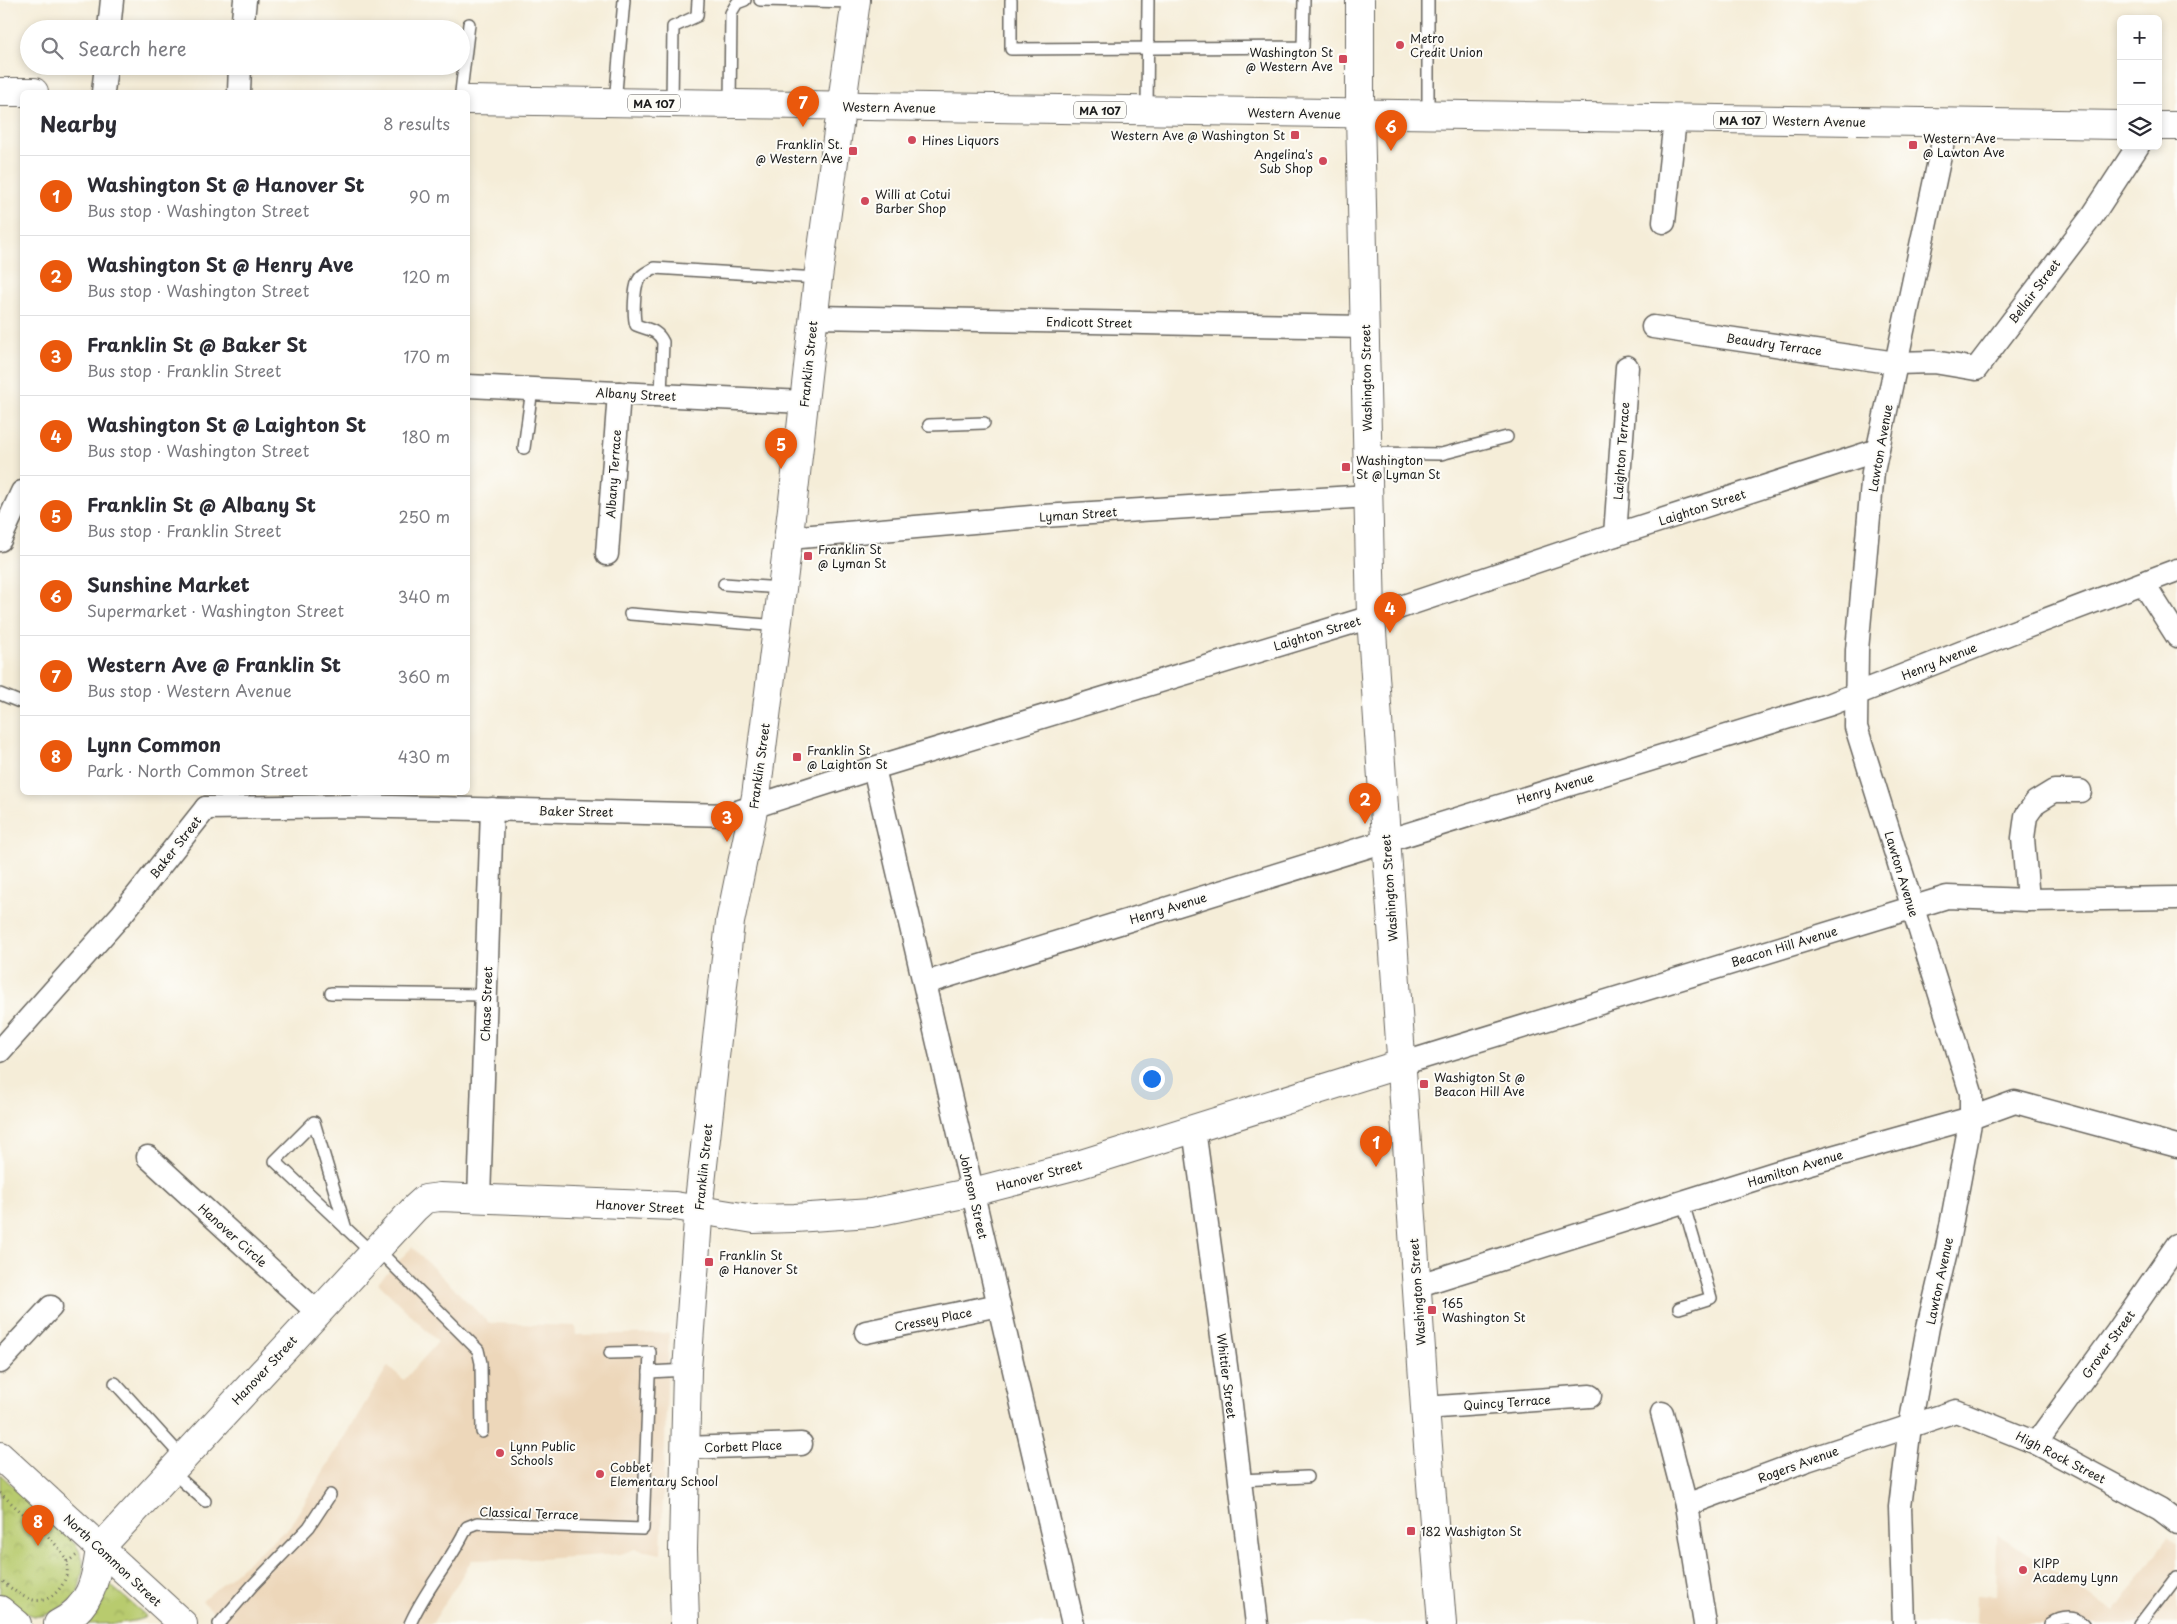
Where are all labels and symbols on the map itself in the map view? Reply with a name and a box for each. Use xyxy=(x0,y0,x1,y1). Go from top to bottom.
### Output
place label: Metro Credit Union xyxy=(1410,29,1483,61)
marker: Metro Credit Union xyxy=(1394,39,1406,51)
place label: Washington St @ Western Ave xyxy=(1246,43,1333,75)
marker: Washington St @ Western Ave xyxy=(1337,53,1349,65)
pin: 7 xyxy=(787,86,819,127)
road number: MA 107 xyxy=(628,95,680,112)
street label: Western Avenue xyxy=(842,97,936,117)
road number: MA 107 xyxy=(1074,102,1126,118)
street label: Western Avenue xyxy=(1247,103,1341,123)
pin: 6 xyxy=(1375,110,1407,151)
street label: Western Avenue xyxy=(1772,111,1866,131)
road number: MA 107 xyxy=(1714,112,1766,128)
place label: Western Ave @ Washington St xyxy=(1111,126,1285,144)
marker: Western Ave @ Washington St xyxy=(1289,129,1301,141)
place label: Western Ave @ Lawton Ave xyxy=(1923,129,2005,161)
place label: Hines Liquors xyxy=(922,131,1000,149)
marker: Hines Liquors xyxy=(906,134,918,146)
place label: Franklin St. @ Western Ave xyxy=(756,135,843,167)
marker: Western Ave @ Lawton Ave xyxy=(1907,139,1919,151)
marker: Franklin St. @ Western Ave xyxy=(847,145,859,157)
place label: Angelina's Sub Shop xyxy=(1254,145,1314,177)
marker: Angelina's Sub Shop xyxy=(1317,155,1329,167)
place label: Willi at Cotui Barber Shop xyxy=(875,185,951,217)
marker: Willi at Cotui Barber Shop xyxy=(859,195,871,207)
street label: Bellair Street xyxy=(2004,255,2064,327)
street label: Endicott Street xyxy=(1046,312,1132,332)
street label: Franklin Street xyxy=(795,320,821,408)
street label: Washington Street xyxy=(1356,324,1376,432)
street label: Beaudry Terrace xyxy=(1725,328,1823,360)
street label: Albany Street xyxy=(595,383,677,405)
street label: Laighton Terrace xyxy=(1609,401,1633,501)
street label: Lawton Avenue xyxy=(1863,402,1897,493)
pin: 5 xyxy=(765,428,797,469)
street label: Albany Terrace xyxy=(601,429,625,519)
place label: Washington St @ Lyman St xyxy=(1356,451,1440,483)
marker: Washington St @ Lyman St xyxy=(1340,461,1352,473)
street label: Laighton Street xyxy=(1656,484,1748,530)
street label: Lyman Street xyxy=(1038,502,1118,526)
place label: Franklin St @ Lyman St xyxy=(818,540,887,572)
marker: Franklin St @ Lyman St xyxy=(802,550,814,562)
pin: 4 xyxy=(1374,592,1406,633)
street label: Laighton Street xyxy=(1271,611,1363,655)
street label: Henry Avenue xyxy=(1899,638,1980,684)
street label: Franklin Street xyxy=(744,722,774,810)
place label: Franklin St @ Laighton St xyxy=(807,741,888,773)
marker: Franklin St @ Laighton St xyxy=(791,751,803,763)
street label: Henry Avenue xyxy=(1514,768,1596,808)
pin: 2 xyxy=(1349,783,1381,824)
street label: Baker Street xyxy=(539,801,614,821)
pin: 3 xyxy=(711,801,743,842)
street label: Baker Street xyxy=(145,812,205,882)
street label: Lawton Avenue xyxy=(1880,829,1924,919)
street label: Washington Street xyxy=(1376,834,1402,942)
street label: Henry Avenue xyxy=(1127,888,1209,928)
street label: Beacon Hill Avenue xyxy=(1729,921,1840,971)
street label: Chase Street xyxy=(476,966,496,1042)
your location xyxy=(1139,1066,1165,1092)
place label: Washigton St @ Beacon Hill Ave xyxy=(1434,1068,1525,1100)
marker: Washigton St @ Beacon Hill Ave xyxy=(1418,1078,1430,1090)
street label: Franklin Street xyxy=(690,1123,716,1211)
pin: 1 xyxy=(1360,1126,1392,1167)
street label: Hamilton Avenue xyxy=(1745,1145,1845,1191)
street label: Johnson Street xyxy=(955,1151,993,1241)
street label: Hanover Street xyxy=(994,1155,1084,1195)
street label: Hanover Street xyxy=(595,1195,685,1217)
street label: Hanover Circle xyxy=(195,1199,272,1271)
street label: Lawton Avenue xyxy=(1921,1235,1957,1326)
street label: Washington Street xyxy=(1404,1238,1430,1346)
place label: Franklin St @ Hanover St xyxy=(719,1246,798,1278)
marker: Franklin St @ Hanover St xyxy=(703,1256,715,1268)
place label: 165 Washington St xyxy=(1442,1294,1526,1326)
street label: Cressey Place xyxy=(893,1303,973,1335)
marker: 165 Washington St xyxy=(1426,1304,1438,1316)
street label: Grover Street xyxy=(2077,1306,2139,1382)
street label: Hanover Street xyxy=(227,1331,301,1409)
street label: Whittier Street xyxy=(1213,1332,1241,1420)
street label: Quincy Terrace xyxy=(1463,1390,1551,1414)
street label: High Rock Street xyxy=(2013,1427,2109,1487)
street label: Corbett Place xyxy=(704,1436,782,1456)
place label: Lynn Public Schools xyxy=(510,1437,576,1469)
street label: Rogers Avenue xyxy=(1755,1441,1841,1487)
marker: Lynn Public Schools xyxy=(494,1447,506,1459)
place label: Cobbet Elementary School xyxy=(610,1458,718,1490)
marker: Cobbet Elementary School xyxy=(594,1468,606,1480)
street label: Classical Terrace xyxy=(479,1502,579,1524)
pin: 8 xyxy=(22,1505,54,1546)
street label: North Common Street xyxy=(60,1510,166,1610)
place label: 182 Washigton St xyxy=(1421,1522,1522,1540)
marker: 182 Washigton St xyxy=(1405,1525,1417,1537)
place label: KIPP Academy Lynn xyxy=(2033,1554,2118,1586)
marker: KIPP Academy Lynn xyxy=(2017,1564,2029,1576)

